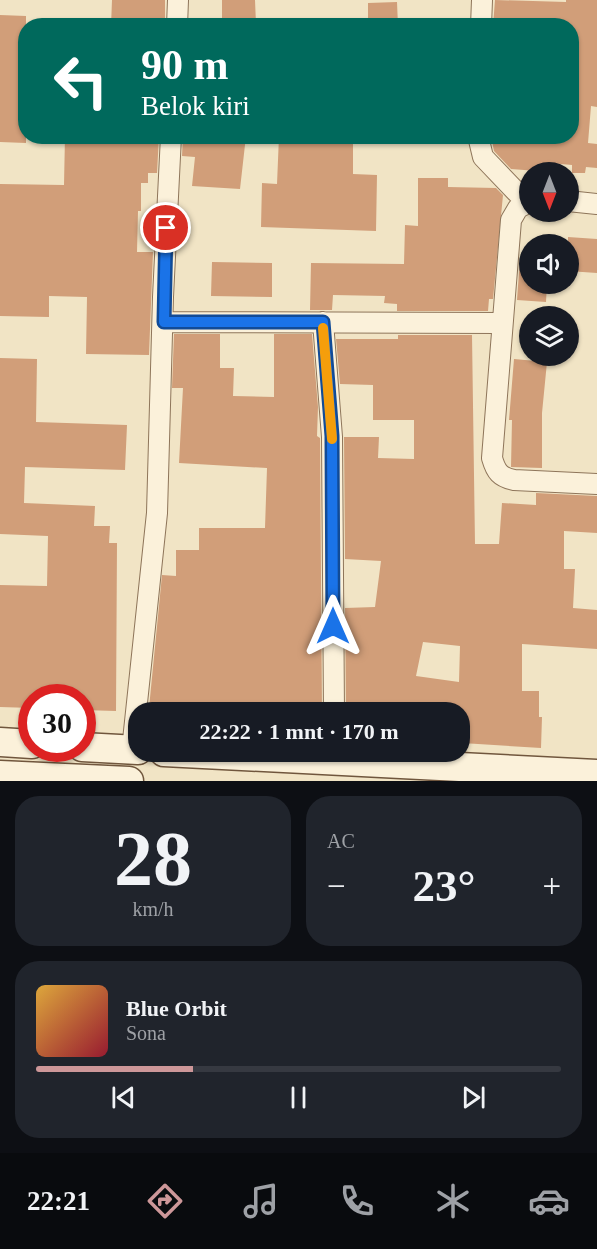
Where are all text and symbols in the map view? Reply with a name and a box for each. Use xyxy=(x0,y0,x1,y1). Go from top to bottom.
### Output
icon: left xyxy=(42,42,120,120)
text: 90 m xyxy=(141,42,229,88)
text: Belok kiri xyxy=(141,91,250,121)
north arrow xyxy=(519,162,579,222)
map controls xyxy=(519,162,579,366)
pin xyxy=(140,202,191,253)
icon: arrive xyxy=(149,211,182,244)
button: sound xyxy=(519,234,579,294)
button: layers xyxy=(519,306,579,366)
position arrow xyxy=(301,594,365,658)
speed limit sign: 30 xyxy=(18,684,96,762)
text: 22:22 · 1 mnt · 170 m xyxy=(199,719,399,744)
text: 28 xyxy=(114,815,192,902)
text: AC xyxy=(327,830,355,852)
text: 23° xyxy=(413,861,476,911)
text: − xyxy=(327,868,346,904)
text: + xyxy=(542,868,561,904)
text: km/h xyxy=(132,898,174,920)
text: Blue Orbit xyxy=(126,996,227,1021)
text: Sona xyxy=(126,1022,166,1044)
icon: previous xyxy=(107,1081,140,1114)
icon: pause xyxy=(282,1081,315,1114)
icon: next xyxy=(457,1081,490,1114)
icon: directions xyxy=(144,1180,186,1222)
icon: music xyxy=(240,1180,282,1222)
icon: phone xyxy=(336,1180,378,1222)
icon: climate xyxy=(432,1180,474,1222)
icon: car xyxy=(528,1180,570,1222)
text: 22:21 xyxy=(27,1186,90,1216)

